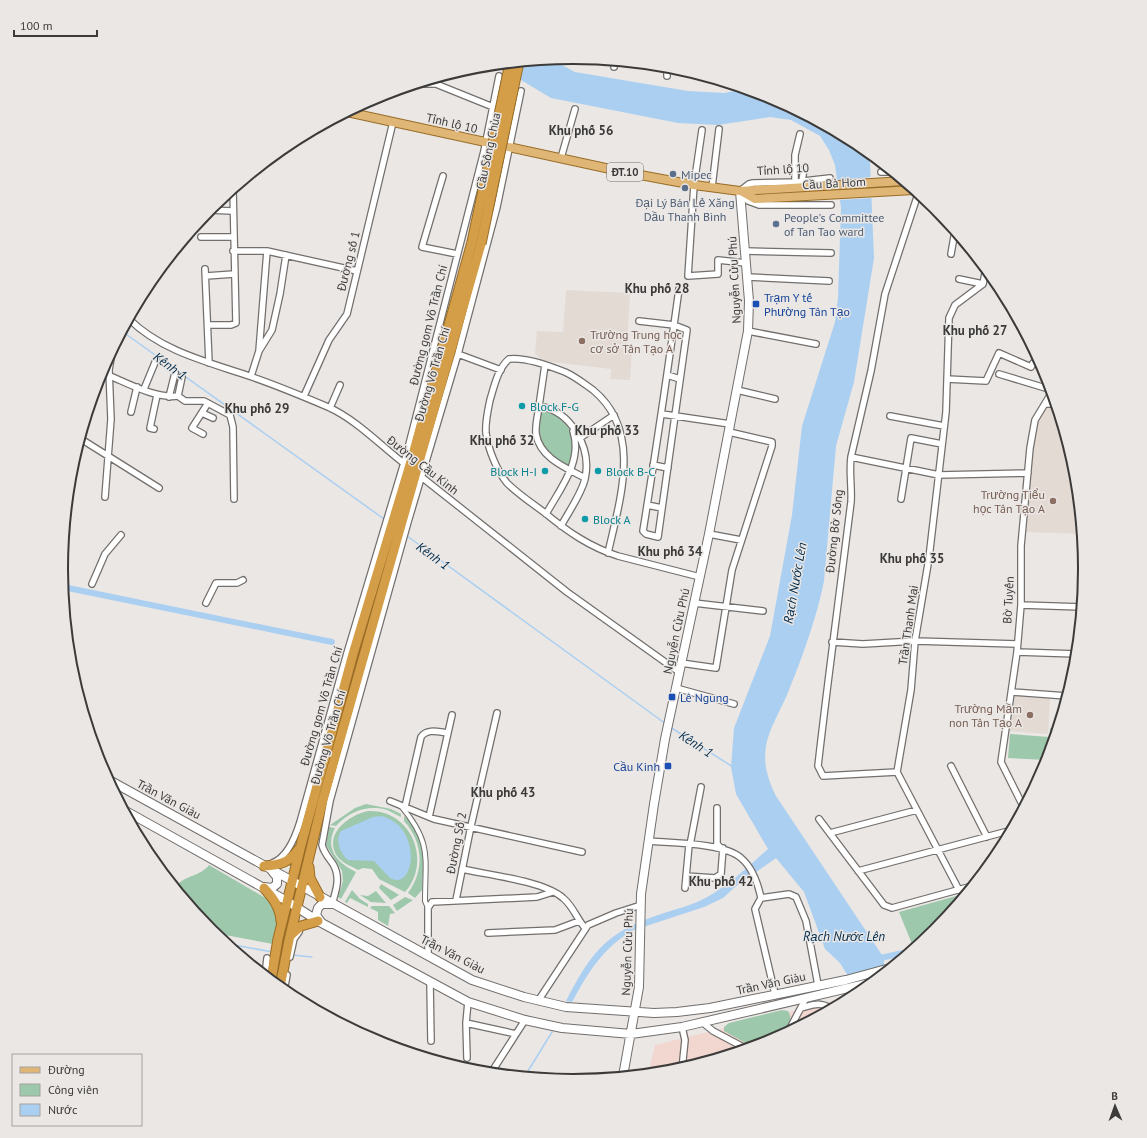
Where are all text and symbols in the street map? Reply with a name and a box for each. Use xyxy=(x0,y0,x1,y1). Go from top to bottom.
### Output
scale bar xyxy=(14,12,97,38)
text: 100 m xyxy=(20,18,53,33)
street label: Tỉnh lộ 10 xyxy=(425,110,480,136)
street label: Cầu Sông Chùa xyxy=(473,111,503,191)
district label: Khu phố 56 xyxy=(549,122,613,139)
street label: Tỉnh lộ 10 xyxy=(756,160,810,178)
road number: ĐT.10 xyxy=(607,163,643,181)
place label: Mipec xyxy=(681,167,712,182)
marker: Mipec xyxy=(668,169,678,179)
street label: Cầu Bà Hom xyxy=(802,174,866,192)
marker: Đại Lý Bán Lẻ Xăng Dầu Thanh Bình xyxy=(680,183,690,193)
place label: Đại Lý Bán Lẻ Xăng Dầu Thanh Bình xyxy=(634,195,735,224)
place label: People's Committee of Tan Tao ward xyxy=(784,210,884,239)
marker: People's Committee of Tan Tao ward xyxy=(771,219,781,229)
street label: Đường số 1 xyxy=(333,229,363,294)
street label: Nguyễn Cửu Phú xyxy=(724,236,744,324)
street label: Đường gom Võ Trần Chí xyxy=(406,263,450,388)
district label: Khu phố 28 xyxy=(625,280,689,297)
place label: Trạm Y tế Phường Tân Tạo xyxy=(764,290,850,319)
marker: Trạm Y tế Phường Tân Tạo xyxy=(751,299,761,309)
district label: Khu phố 27 xyxy=(943,322,1007,339)
street label: Đường Võ Trần Chí xyxy=(411,325,453,424)
place label: Trường Trung học cơ sở Tân Tạo A xyxy=(590,327,683,356)
marker: Trường Trung học cơ sở Tân Tạo A xyxy=(577,336,587,346)
water label: Kênh 1 xyxy=(150,348,190,384)
place label: Block F-G xyxy=(530,399,579,414)
district label: Khu phố 29 xyxy=(225,400,289,417)
marker: Block F-G xyxy=(517,401,527,411)
district label: Khu phố 33 xyxy=(575,422,639,439)
street label: Đường Cầu Kinh xyxy=(383,432,462,498)
district label: Khu phố 32 xyxy=(470,432,534,449)
place label: Block H-I xyxy=(490,464,537,479)
place label: Block B-C xyxy=(606,464,655,479)
marker: Block H-I xyxy=(540,466,550,476)
marker: Block B-C xyxy=(593,466,603,476)
place label: Trường Tiểu học Tân Tạo A xyxy=(973,487,1045,516)
street label: Đường Bờ Sông xyxy=(822,488,846,575)
marker: Trường Tiểu học Tân Tạo A xyxy=(1048,496,1058,506)
place label: Block A xyxy=(593,512,631,527)
marker: Block A xyxy=(580,514,590,524)
water label: Kênh 1 xyxy=(413,538,453,574)
water label: Rạch Nước Lên xyxy=(779,541,811,625)
district label: Khu phố 34 xyxy=(638,543,703,560)
district label: Khu phố 35 xyxy=(880,550,944,567)
street label: Bờ Tuyến xyxy=(999,576,1017,624)
street label: Trần Thanh Mại xyxy=(895,584,921,666)
street label: Nguyễn Cửu Phú xyxy=(660,587,692,675)
street label: Đường gom Võ Trần Chí xyxy=(296,645,345,768)
street label: Đường Võ Trần Chí xyxy=(307,688,349,787)
place label: Lê Ngung xyxy=(680,690,729,705)
marker: Lê Ngung xyxy=(667,692,677,702)
place label: Trường Mầm non Tân Tạo A xyxy=(949,701,1022,730)
marker: Trường Mầm non Tân Tạo A xyxy=(1025,710,1035,720)
water label: Kênh 1 xyxy=(676,727,716,761)
place label: Cầu Kinh xyxy=(613,759,660,774)
marker: Cầu Kinh xyxy=(663,761,673,771)
street label: Trần Văn Giàu xyxy=(134,776,204,822)
district label: Khu phố 43 xyxy=(471,784,535,801)
street label: Đường Số 2 xyxy=(442,811,469,876)
district label: Khu phố 42 xyxy=(689,873,753,890)
street label: Nguyễn Cửu Phú xyxy=(618,908,636,996)
water label: Rạch Nước Lên xyxy=(803,928,885,945)
street label: Trần Văn Giàu xyxy=(418,931,488,977)
street label: Trần Văn Giàu xyxy=(735,968,807,998)
legend xyxy=(12,1054,142,1126)
text: Đường xyxy=(47,1062,85,1077)
text: Công viên xyxy=(48,1082,99,1097)
north arrow xyxy=(1095,1086,1135,1126)
text: B xyxy=(1111,1089,1119,1103)
text: Nước xyxy=(48,1102,78,1117)

